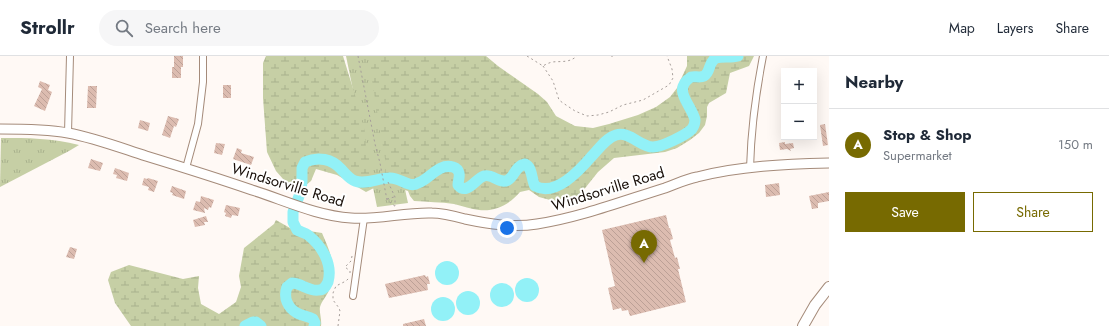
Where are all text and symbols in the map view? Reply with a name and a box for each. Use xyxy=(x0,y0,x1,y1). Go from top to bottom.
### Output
search box xyxy=(99,10,379,46)
text: Strollr xyxy=(20,14,75,41)
icon: search xyxy=(113,17,135,39)
text: Search here xyxy=(145,17,221,39)
text: Map xyxy=(949,18,975,38)
text: Layers xyxy=(997,18,1033,38)
text: Share xyxy=(1055,18,1089,38)
map controls xyxy=(781,68,817,140)
button: + xyxy=(781,68,817,104)
text: Nearby xyxy=(845,70,903,94)
button: − xyxy=(781,104,817,140)
text: Stop & Shop xyxy=(883,124,972,146)
text: A xyxy=(853,135,863,154)
text: 150 m xyxy=(1058,135,1093,154)
text: Supermarket xyxy=(883,146,952,165)
street label: Windsorville Road xyxy=(229,157,347,213)
street label: Windsorville Road xyxy=(549,161,667,217)
button: Save xyxy=(845,192,965,232)
button: Share xyxy=(973,192,1093,232)
your location xyxy=(497,218,517,238)
pin: A xyxy=(631,230,657,263)

